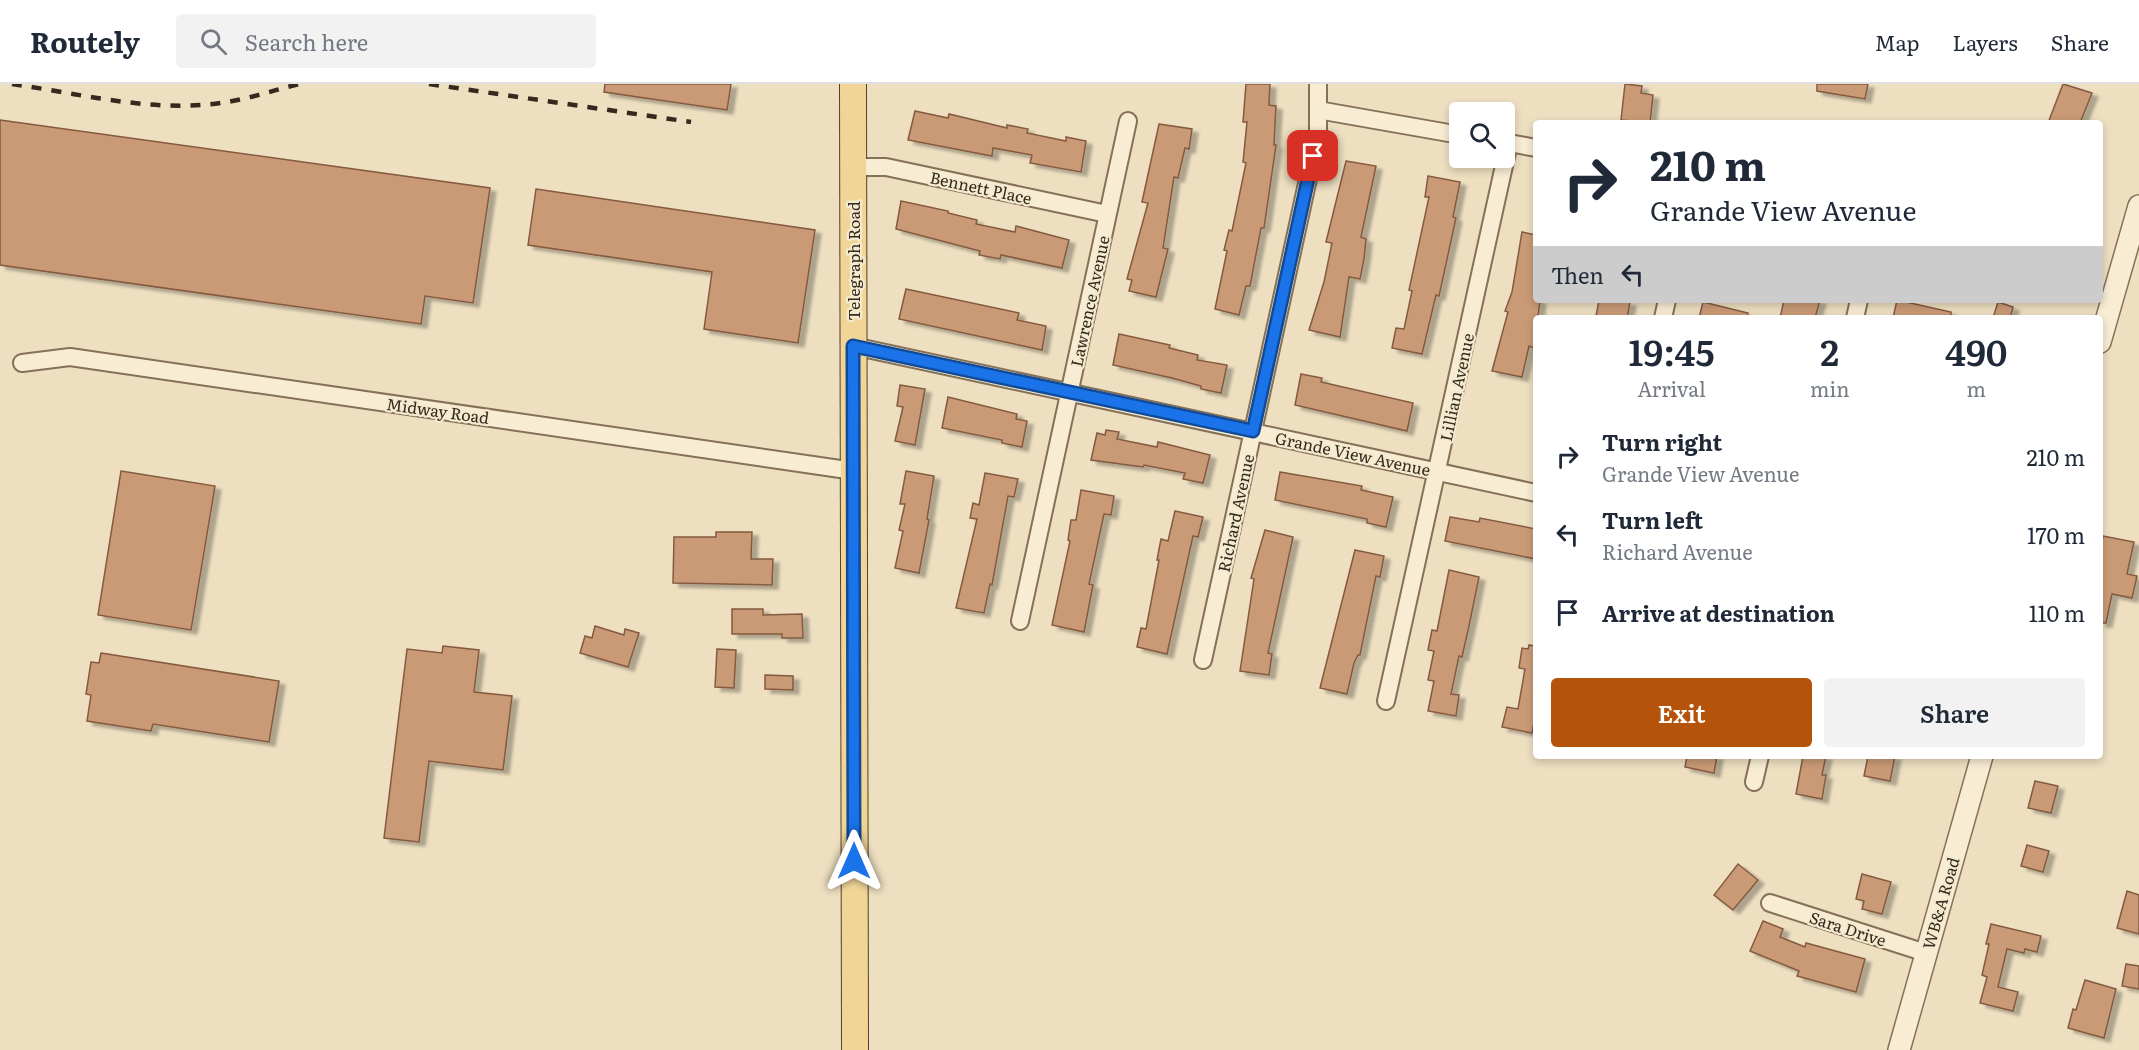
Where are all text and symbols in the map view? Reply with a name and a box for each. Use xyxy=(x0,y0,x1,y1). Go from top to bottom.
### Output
search box xyxy=(176,14,596,68)
text: Routely xyxy=(30,20,140,62)
icon: search xyxy=(197,25,230,58)
text: Search here xyxy=(245,25,368,58)
text: Map xyxy=(1875,26,1920,57)
text: Layers xyxy=(1953,26,2018,57)
text: Share xyxy=(2051,26,2109,57)
map controls xyxy=(1449,102,1515,168)
button: search xyxy=(1449,102,1515,168)
pin xyxy=(1287,130,1338,181)
text: 210 m xyxy=(1650,132,1766,194)
icon: arrive xyxy=(1296,139,1329,172)
icon: right xyxy=(1551,144,1629,222)
street label: Bennett Place xyxy=(928,164,1034,210)
text: Grande View Avenue xyxy=(1650,189,1916,229)
street label: Telegraph Road xyxy=(841,201,865,321)
street label: Lawrence Avenue xyxy=(1063,233,1115,369)
text: Then xyxy=(1551,258,1604,291)
icon: left xyxy=(1616,258,1649,291)
text: 19:45 xyxy=(1629,324,1715,377)
text: 2 xyxy=(1820,324,1839,377)
text: 490 xyxy=(1945,324,2007,377)
street label: Lillian Avenue xyxy=(1433,331,1479,443)
text: Arrival xyxy=(1637,373,1706,403)
text: min xyxy=(1810,373,1849,403)
text: m xyxy=(1967,373,1986,403)
street label: Midway Road xyxy=(385,391,491,429)
street label: Grande View Avenue xyxy=(1273,425,1433,481)
text: Turn right xyxy=(1602,425,1722,458)
icon: right xyxy=(1551,440,1584,473)
text: 210 m xyxy=(2026,440,2085,473)
street label: Richard Avenue xyxy=(1211,452,1259,574)
text: Grande View Avenue xyxy=(1602,458,1799,488)
text: Turn left xyxy=(1602,503,1703,536)
icon: left xyxy=(1551,518,1584,551)
text: 170 m xyxy=(2027,518,2085,551)
text: Richard Avenue xyxy=(1602,536,1753,566)
icon: arrive xyxy=(1551,596,1584,629)
text: Arrive at destination xyxy=(1602,596,1835,629)
text: 110 m xyxy=(2029,596,2085,629)
button: Exit xyxy=(1551,678,1812,747)
button: Share xyxy=(1824,678,2085,747)
position arrow xyxy=(822,829,886,893)
street label: WB&A Road xyxy=(1915,854,1965,952)
street label: Sara Drive xyxy=(1807,904,1889,952)

